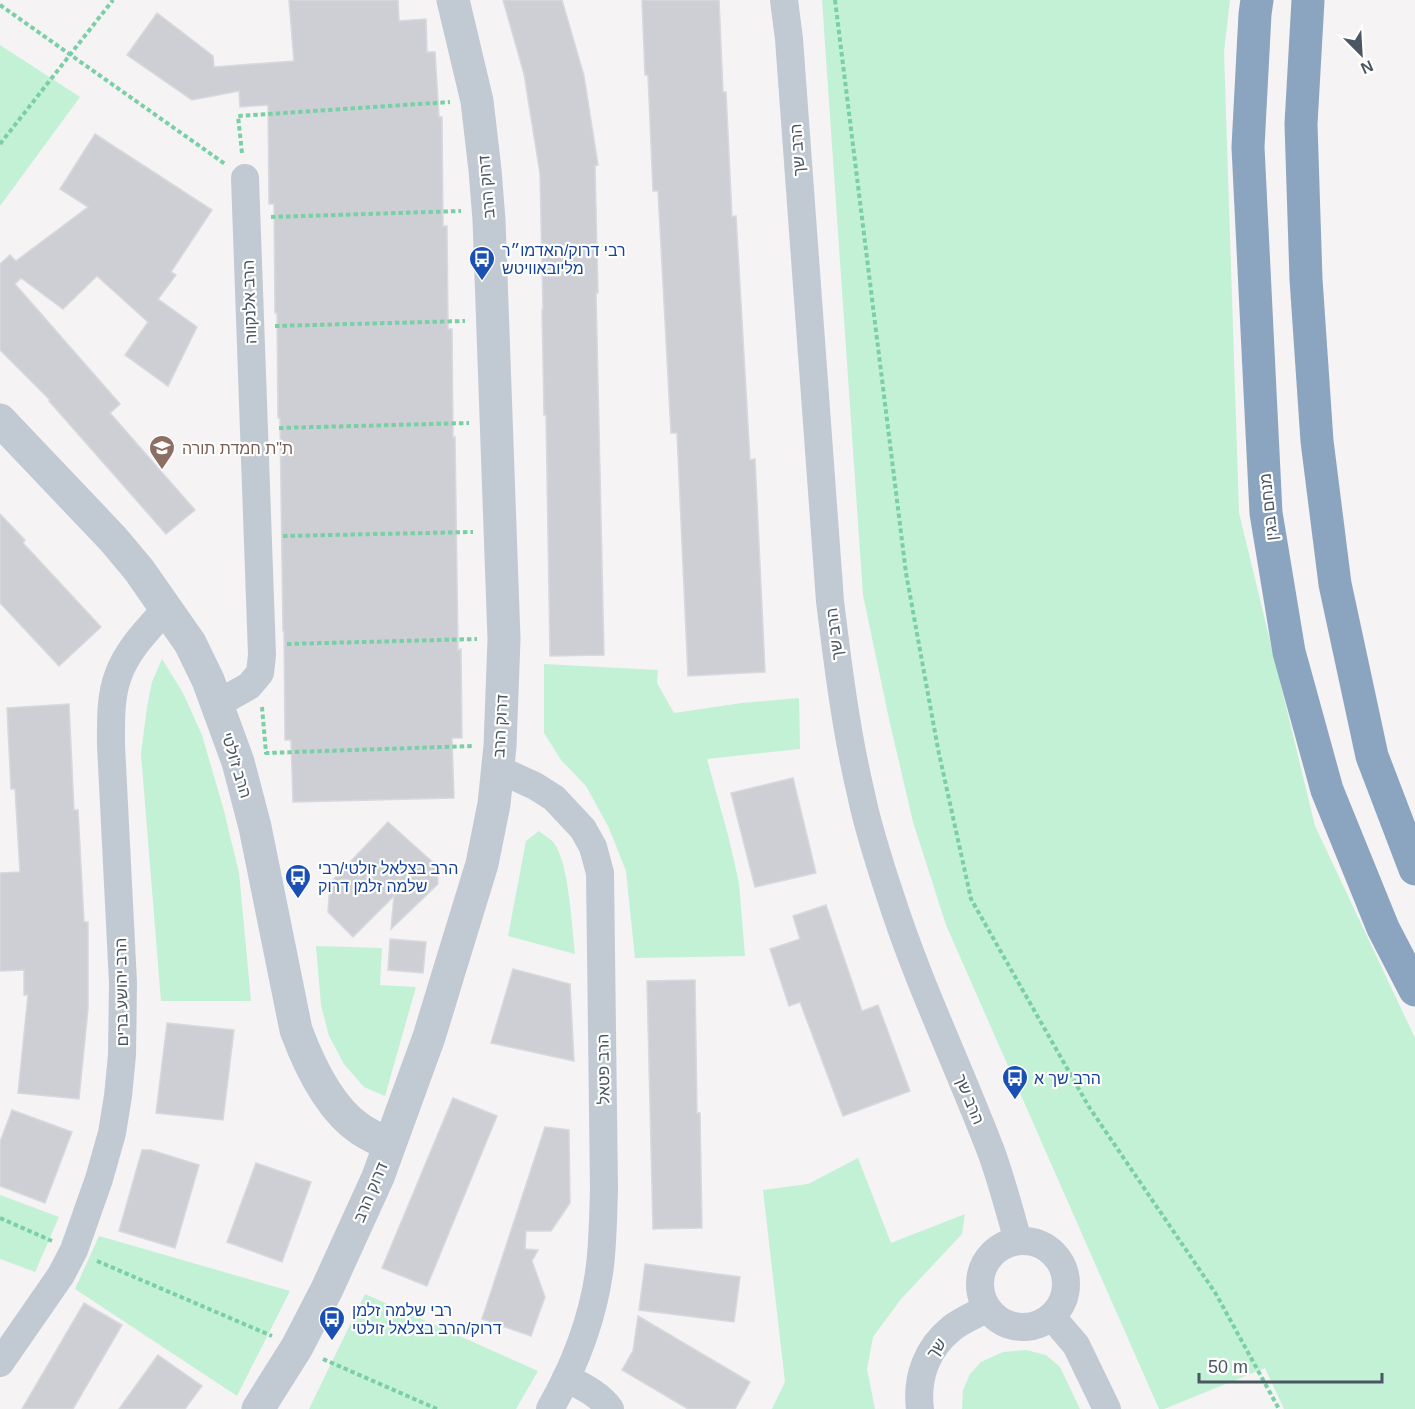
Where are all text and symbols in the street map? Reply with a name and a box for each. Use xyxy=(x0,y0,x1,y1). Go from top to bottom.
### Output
north arrow xyxy=(1331,24,1391,84)
text: N xyxy=(1358,57,1376,77)
street label: הרב שך xyxy=(787,123,808,177)
street label: דרוק הרב xyxy=(475,155,498,219)
place label: רבי דרוק/האדמו״ר מליובאוויטש xyxy=(502,242,626,277)
bus stop icon: רבי דרוק/האדמו״ר מליובאוויטש xyxy=(467,244,497,282)
street label: הרב אלנקווה xyxy=(240,260,259,344)
school or university icon: ת"ת חמדת תורה xyxy=(147,433,177,471)
place label: ת"ת חמדת תורה xyxy=(182,440,293,457)
street label: מנחם בגין xyxy=(1257,472,1280,542)
street label: הרב שך xyxy=(823,607,846,661)
street label: דרוק הרב xyxy=(490,694,511,758)
street label: הרב ז'ולטי xyxy=(218,730,255,800)
place label: הרב בצלאל זולטי/רבי שלמה זלמן דרוק xyxy=(318,860,458,895)
bus stop icon: הרב בצלאל זולטי/רבי שלמה זלמן דרוק xyxy=(283,862,313,900)
street label: הרב יהושע ברים xyxy=(112,938,131,1046)
street label: הרב פטאל xyxy=(594,1034,613,1104)
bus stop icon: הרב שך א xyxy=(1000,1063,1030,1101)
place label: הרב שך א xyxy=(1034,1070,1101,1087)
street label: הרב שך xyxy=(952,1072,987,1127)
street label: דרוק הרב xyxy=(350,1160,391,1225)
place label: רבי שלמה זלמן דרוק/הרב בצלאל זולטי xyxy=(352,1302,502,1337)
bus stop icon: רבי שלמה זלמן דרוק/הרב בצלאל זולטי xyxy=(317,1304,347,1342)
street label: שך xyxy=(924,1335,949,1361)
scale bar xyxy=(1199,1346,1382,1384)
text: 50 m xyxy=(1208,1357,1248,1377)

